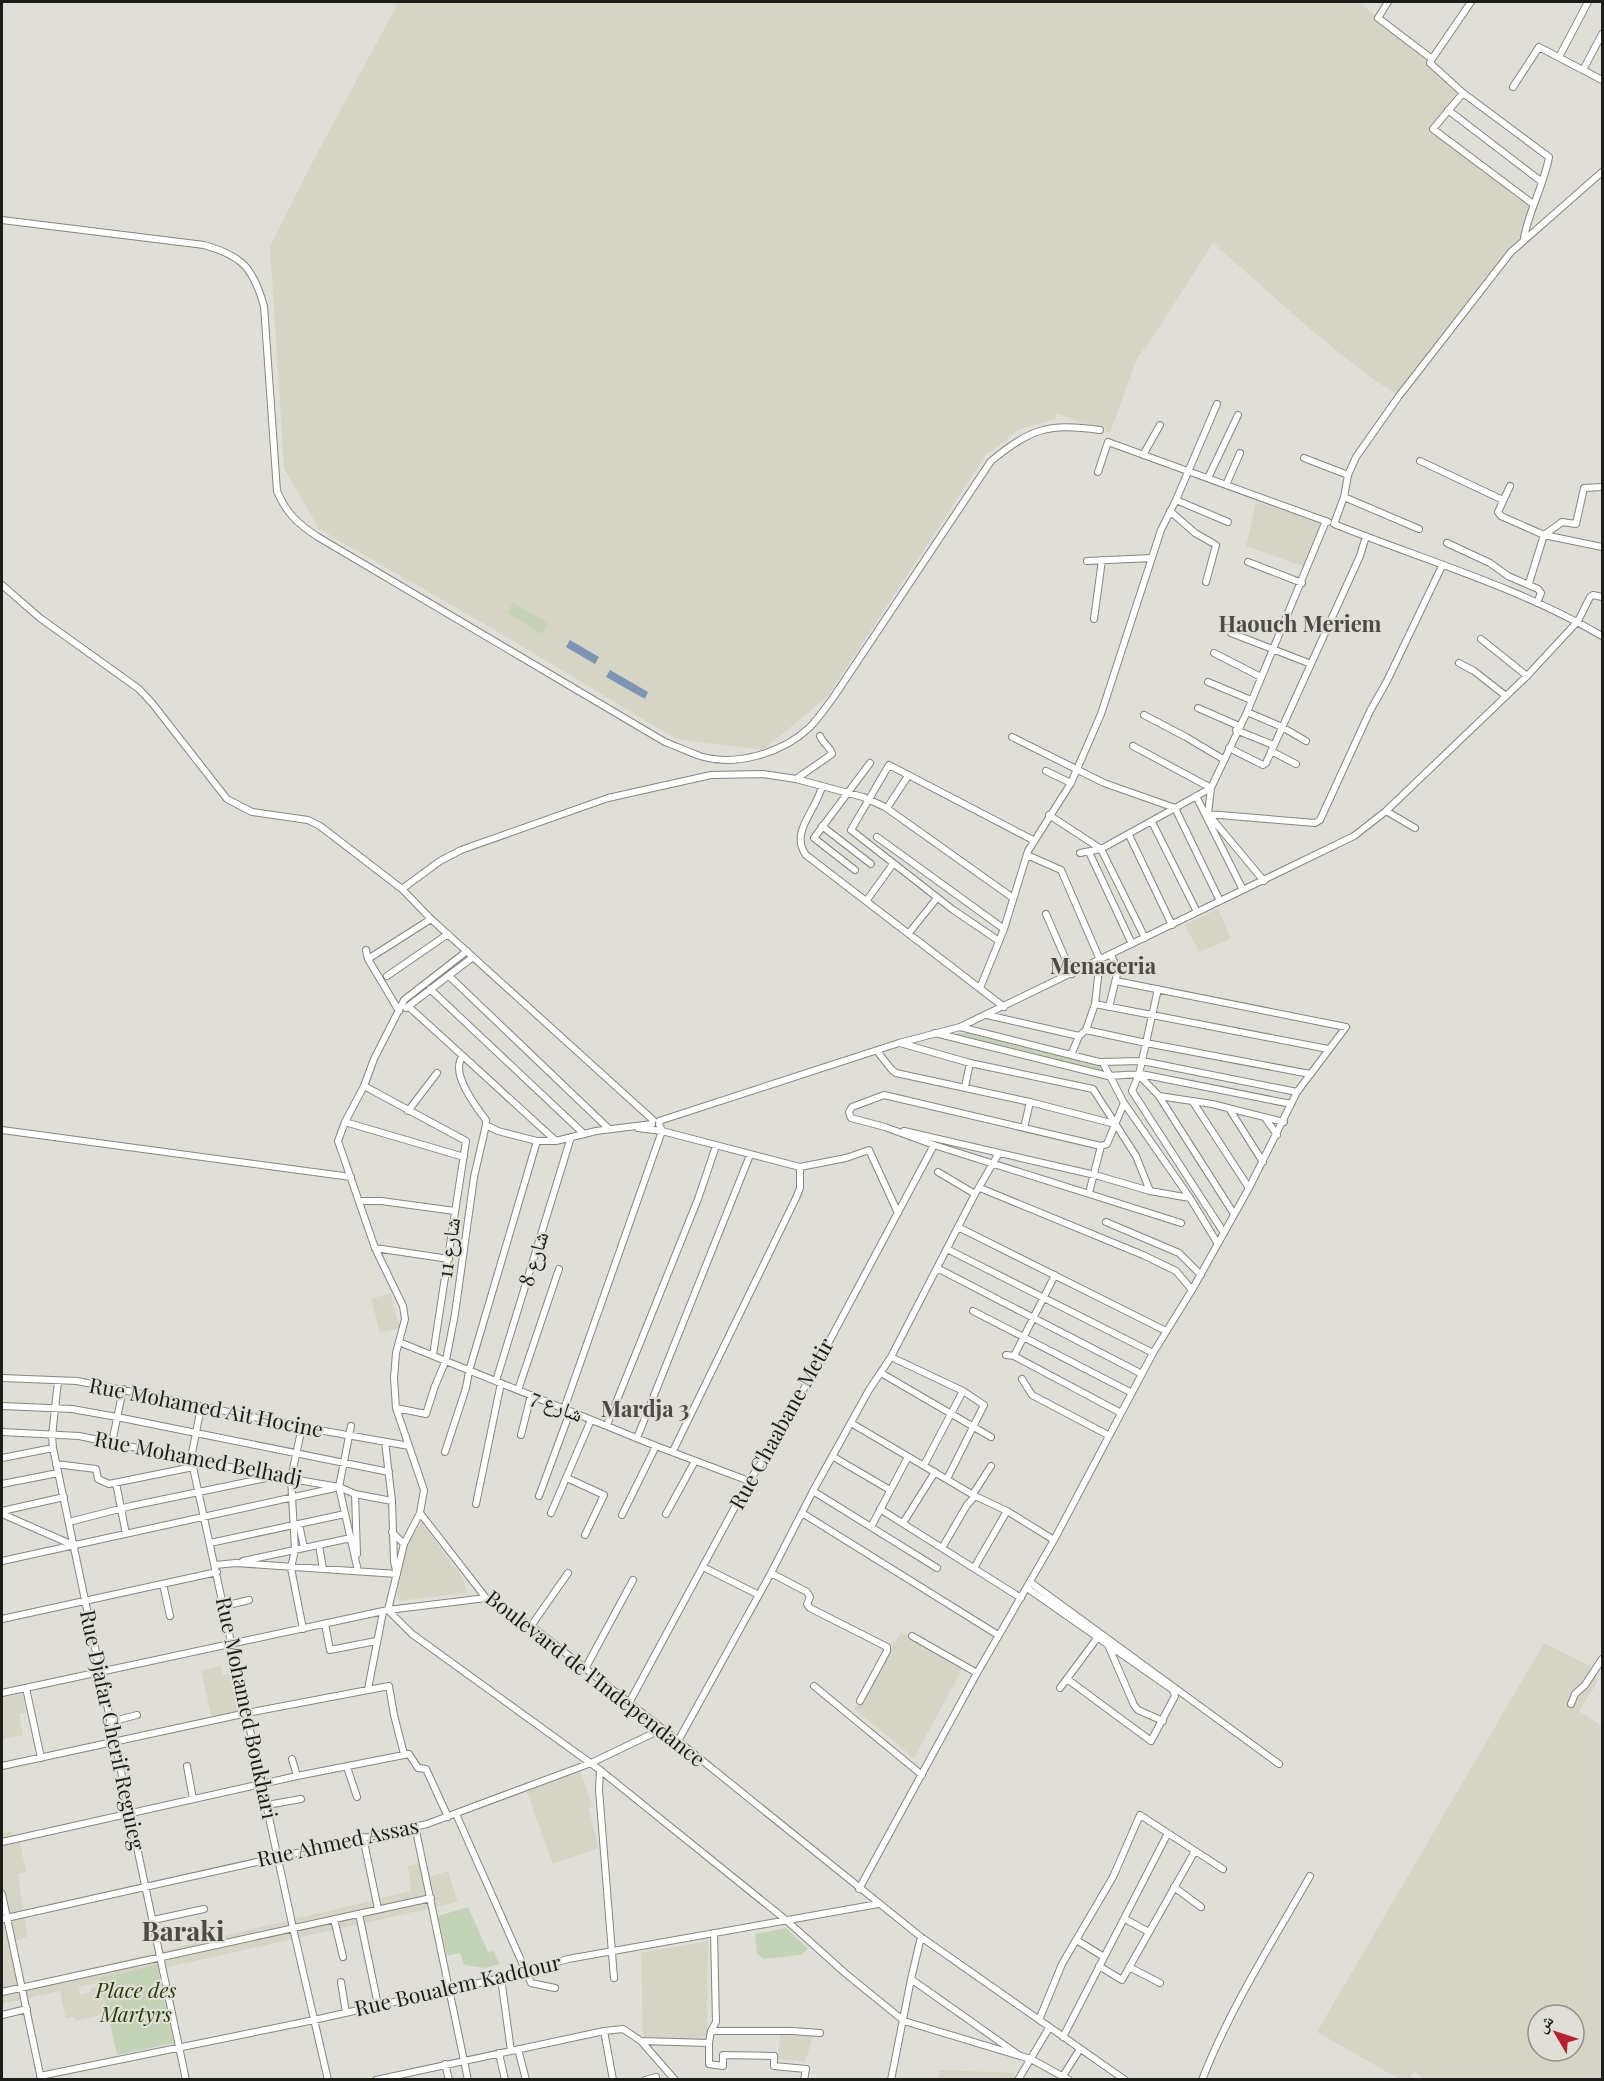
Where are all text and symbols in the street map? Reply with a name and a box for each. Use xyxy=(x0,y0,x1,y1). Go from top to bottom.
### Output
district label: Haouch Meriem xyxy=(1218,608,1382,638)
district label: Menaceria xyxy=(1050,950,1157,980)
street label: شارع 11 xyxy=(429,1216,466,1280)
street label: شارع 8 xyxy=(511,1228,555,1290)
street label: Rue Chaabane Metir xyxy=(722,1332,839,1514)
street label: Rue Mohamed Ait Hocine xyxy=(87,1370,326,1442)
street label: شارع 7 xyxy=(527,1381,588,1428)
district label: Mardja 3 xyxy=(601,1393,689,1423)
street label: Rue Mohamed Belhadj xyxy=(92,1423,304,1491)
street label: Boulevard de l'Independance xyxy=(481,1583,712,1772)
street label: Rue Mohamed Boukhari xyxy=(211,1594,285,1821)
street label: Rue Djafar Cherif Reguieg xyxy=(75,1607,153,1852)
street label: Rue Ahmed Assas xyxy=(254,1810,421,1872)
district label: Baraki xyxy=(141,1912,225,1948)
street label: Rue Boualem Kaddour xyxy=(352,1947,564,2021)
park label: Place des Martyrs xyxy=(95,1975,176,2027)
north arrow xyxy=(1526,2003,1586,2063)
text: ش xyxy=(1530,2010,1557,2036)

